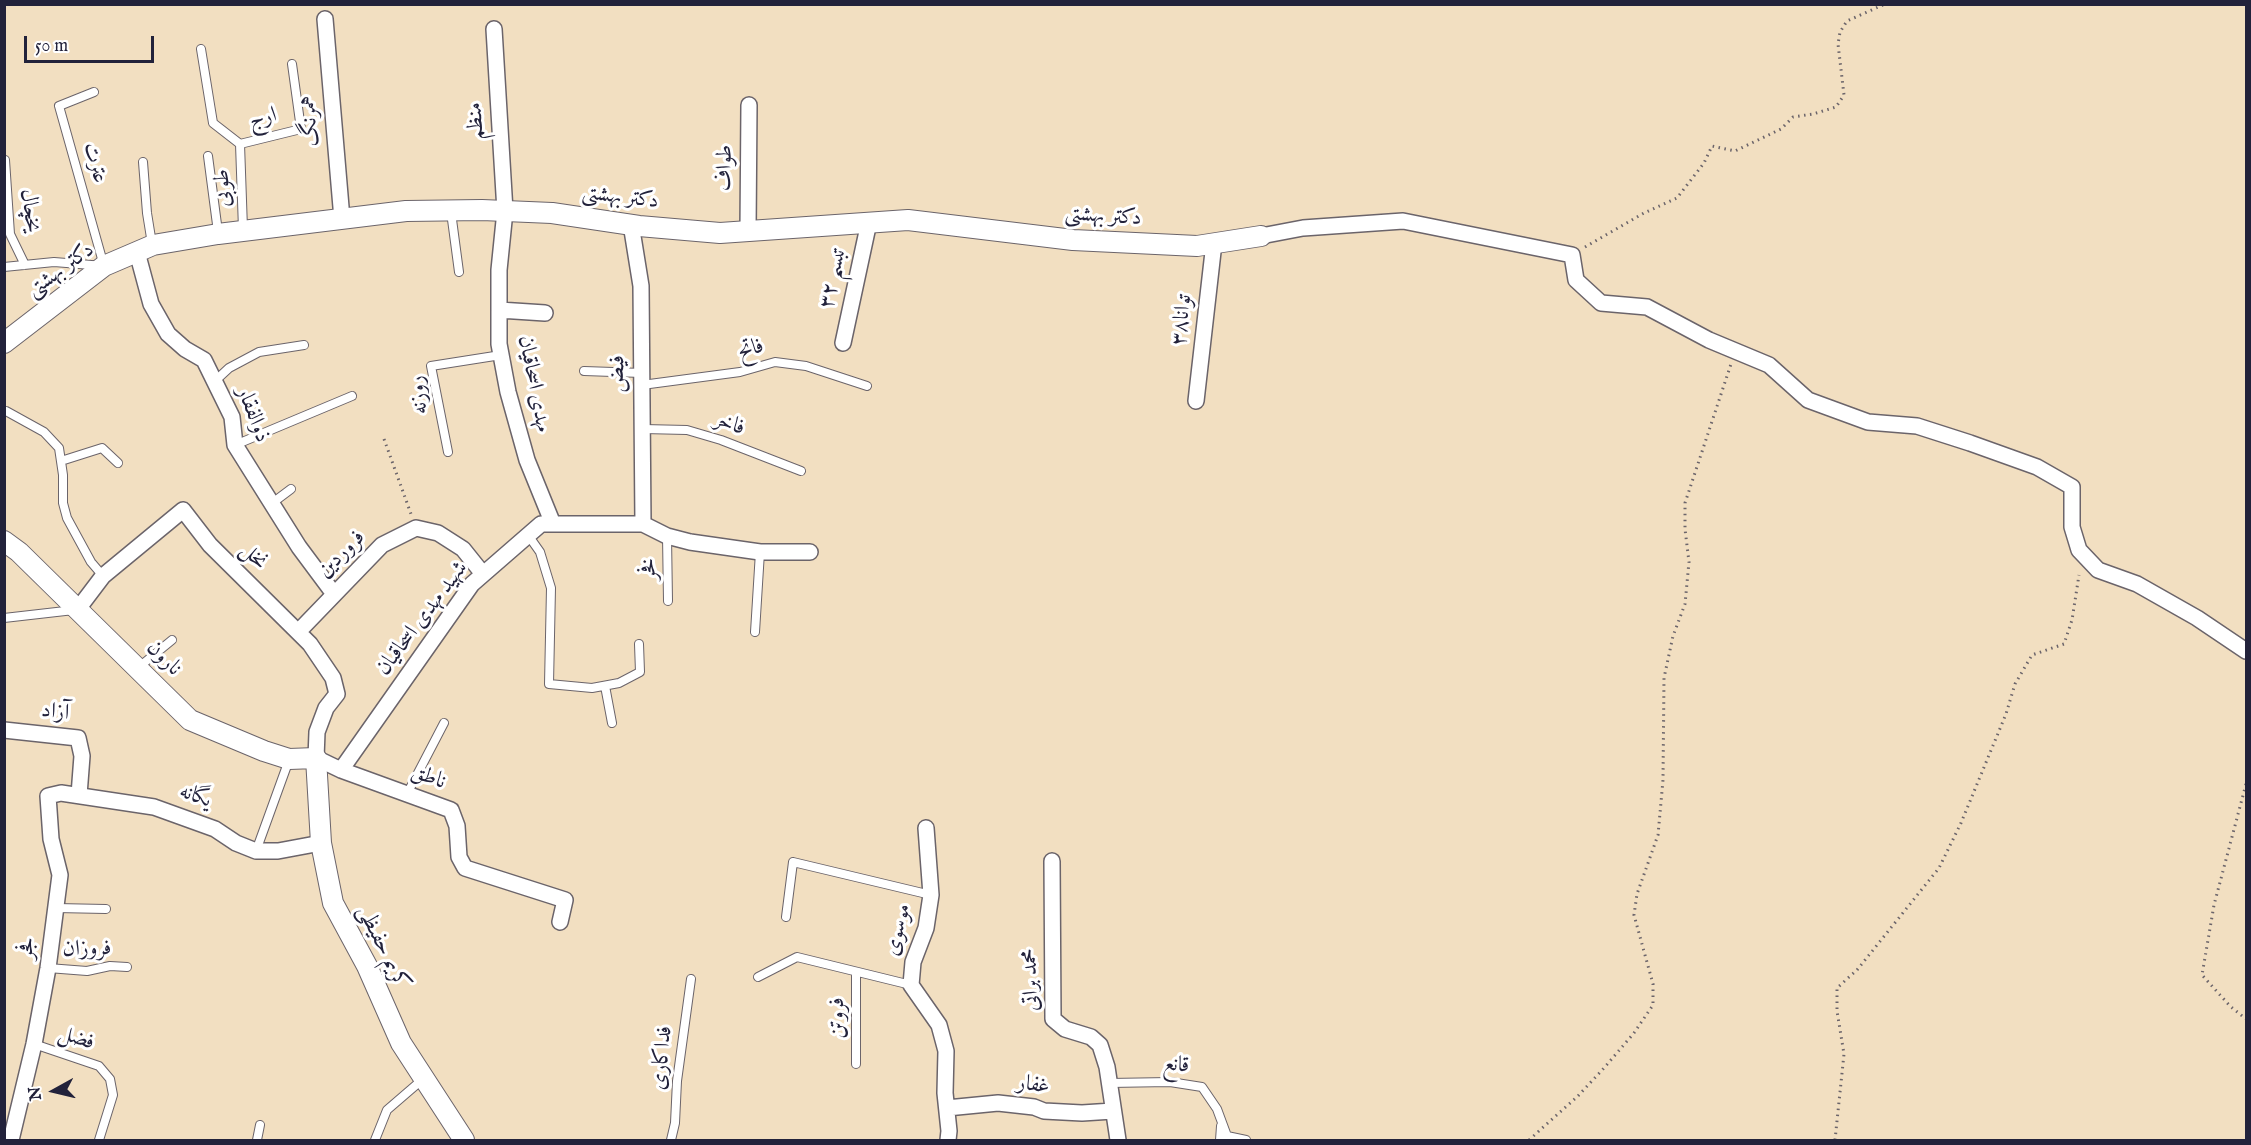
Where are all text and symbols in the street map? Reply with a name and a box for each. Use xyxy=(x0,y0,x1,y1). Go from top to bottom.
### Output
scale bar xyxy=(27,24,158,62)
text: 50 m xyxy=(35,35,68,58)
street label: همرنگ xyxy=(296,94,326,148)
street label: منظم xyxy=(463,101,491,141)
street label: ارج xyxy=(246,103,280,135)
street label: عترت xyxy=(76,140,112,186)
street label: طواف xyxy=(712,145,740,191)
street label: طوبی xyxy=(210,169,238,207)
street label: دکتر بهشتی xyxy=(580,180,660,216)
street label: یخچال xyxy=(13,187,45,235)
street label: دکتر بهشتی xyxy=(1064,201,1142,233)
street label: دکتر بهشتی xyxy=(22,238,100,304)
street label: تبسم ۳۲ xyxy=(815,245,853,311)
street label: توانا۳۸ xyxy=(1167,293,1199,347)
street label: مهدی اسحاقیان xyxy=(511,333,555,435)
street label: فاتح xyxy=(735,334,767,366)
street label: فیض xyxy=(605,355,633,393)
street label: روزنه xyxy=(405,374,435,416)
street label: ذوالفقار xyxy=(229,383,275,447)
street label: فاخر xyxy=(710,407,748,443)
street label: فروردین xyxy=(312,525,372,585)
street label: نخل xyxy=(234,538,272,576)
street label: شهید مهدی اسحاقیان xyxy=(371,557,475,681)
street label: فخر xyxy=(637,558,663,580)
street label: نارون xyxy=(140,636,186,682)
street label: آزاد xyxy=(39,698,71,728)
street label: ناطق xyxy=(407,760,449,796)
street label: یگانه xyxy=(175,779,215,815)
street label: کریم حفیظی xyxy=(350,901,414,995)
street label: موسوی xyxy=(880,901,918,959)
street label: فجر xyxy=(13,935,43,961)
street label: فروزان xyxy=(62,936,112,964)
street label: محمد براتی xyxy=(1018,948,1046,1012)
street label: فروتن xyxy=(825,997,851,1039)
street label: فضل xyxy=(55,1021,97,1057)
street label: فداکاری xyxy=(647,1025,679,1091)
street label: قانع xyxy=(1162,1052,1190,1080)
north arrow xyxy=(24,1061,84,1121)
street label: غفار xyxy=(1015,1071,1051,1101)
text: N xyxy=(25,1085,47,1102)

